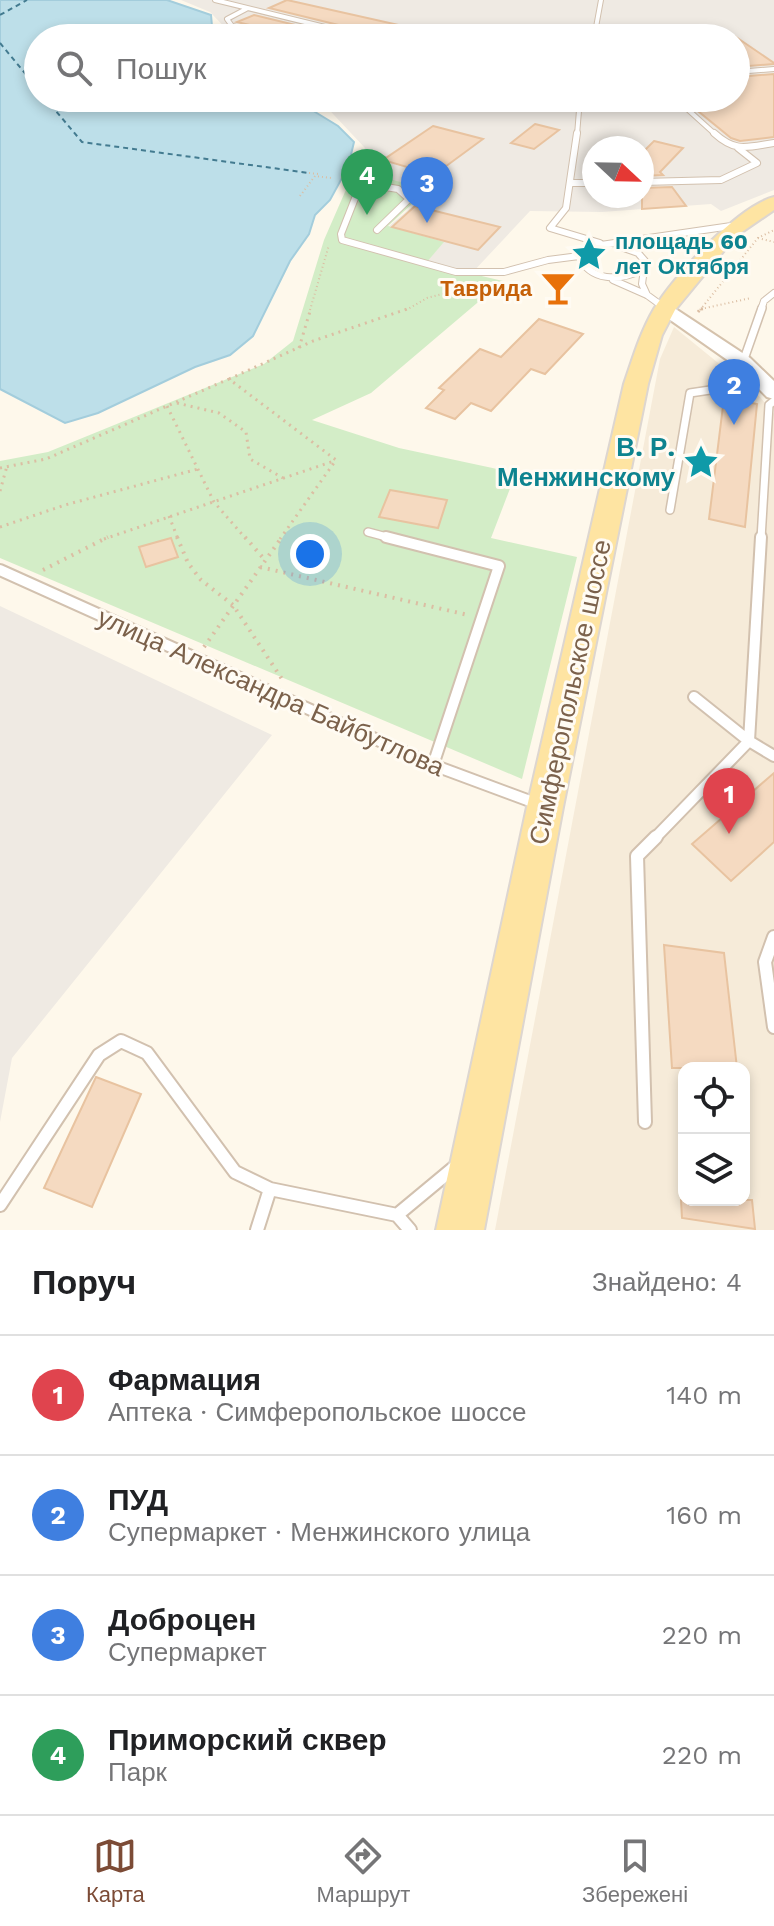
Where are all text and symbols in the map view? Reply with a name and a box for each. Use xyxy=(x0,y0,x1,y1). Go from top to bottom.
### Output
search box xyxy=(24,24,750,112)
icon: search xyxy=(52,46,96,90)
text: Пошук xyxy=(116,51,206,86)
north arrow xyxy=(582,136,654,208)
pin: 4 xyxy=(341,149,393,215)
pin: 3 xyxy=(401,157,453,223)
place label: площадь 60 лет Октября xyxy=(615,229,749,279)
place icon: площадь 60 лет Октября xyxy=(570,235,608,273)
bar icon: Таврида xyxy=(539,269,577,307)
place label: Таврида xyxy=(440,276,533,301)
pin: 2 xyxy=(708,359,760,425)
place label: В. Р. Менжинскому xyxy=(497,432,676,492)
place icon: В. Р. Менжинскому xyxy=(682,443,720,481)
your location xyxy=(290,534,330,574)
street label: Симферопольское шоссе xyxy=(523,537,617,847)
street label: улица Александра Байбутлова xyxy=(93,602,450,782)
pin: 1 xyxy=(703,768,755,834)
map controls xyxy=(678,1062,750,1206)
button: locate xyxy=(678,1062,750,1134)
button: layers xyxy=(678,1134,750,1206)
text: Поруч xyxy=(32,1262,136,1302)
text: Знайдено: 4 xyxy=(592,1267,742,1297)
text: Фармация xyxy=(108,1362,261,1397)
text: 1 xyxy=(52,1380,64,1410)
text: 140 m xyxy=(666,1380,742,1410)
text: Аптека · Симферопольское шоссе xyxy=(108,1397,526,1427)
text: ПУД xyxy=(108,1482,168,1517)
text: 2 xyxy=(50,1500,66,1530)
text: 160 m xyxy=(666,1500,742,1530)
text: Супермаркет · Менжинского улица xyxy=(108,1517,530,1547)
text: Доброцен xyxy=(108,1602,257,1637)
text: 3 xyxy=(50,1620,66,1650)
text: 220 m xyxy=(662,1620,742,1650)
text: Супермаркет xyxy=(108,1637,267,1667)
text: Приморский сквер xyxy=(108,1722,387,1757)
text: 4 xyxy=(50,1740,66,1770)
text: 220 m xyxy=(662,1740,742,1770)
text: Парк xyxy=(108,1757,167,1787)
tab: Карта xyxy=(86,1834,145,1908)
tab: Маршрут xyxy=(317,1834,410,1908)
tab: Збережені xyxy=(582,1834,688,1908)

